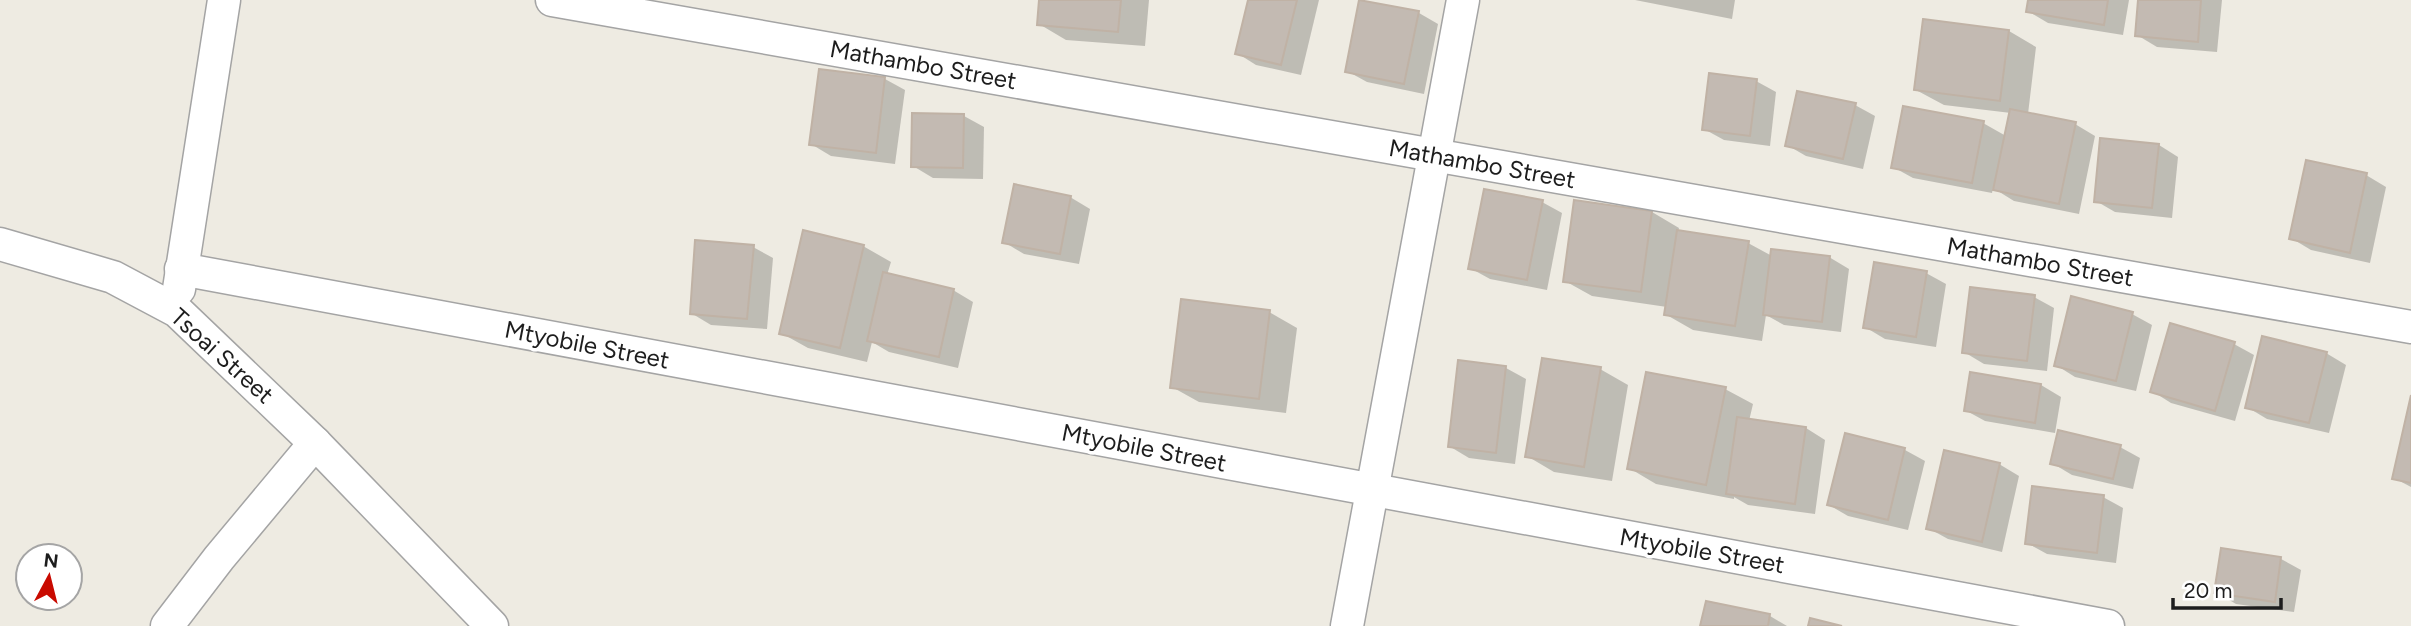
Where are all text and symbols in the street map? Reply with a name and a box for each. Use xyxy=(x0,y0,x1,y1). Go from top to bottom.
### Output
street label: Mathambo Street xyxy=(828,34,1019,95)
street label: Mathambo Street xyxy=(1387,133,1578,194)
street label: Mathambo Street xyxy=(1945,231,2136,292)
street label: Tsoai Street xyxy=(165,302,280,409)
street label: Mtyobile Street xyxy=(502,314,672,375)
street label: Mtyobile Street xyxy=(1059,417,1229,478)
street label: Mtyobile Street xyxy=(1617,522,1787,579)
north arrow xyxy=(14,542,84,612)
text: N xyxy=(42,548,60,573)
scale bar xyxy=(2173,566,2282,610)
text: 20 m xyxy=(2184,578,2232,603)

